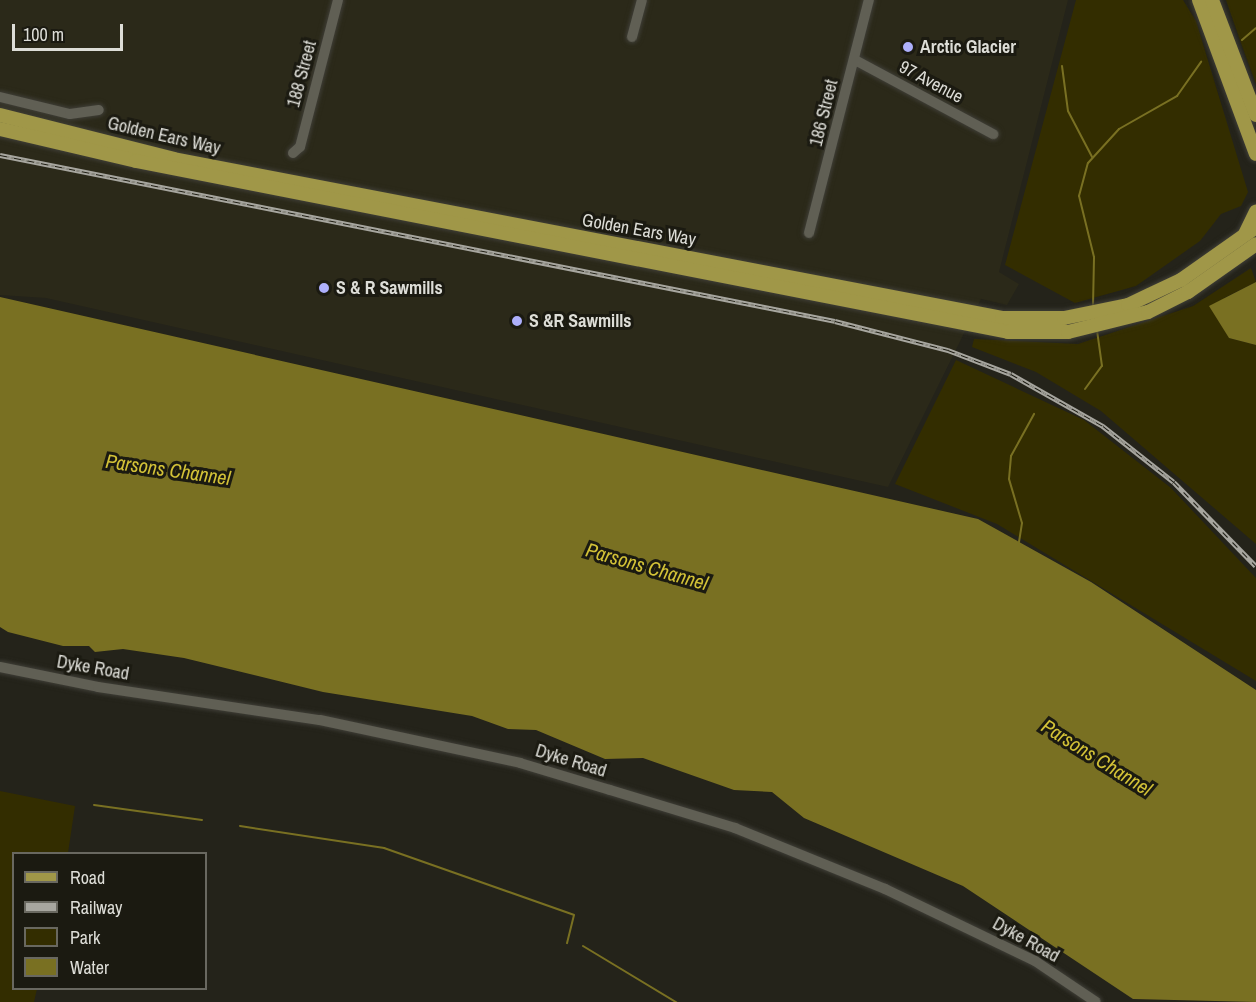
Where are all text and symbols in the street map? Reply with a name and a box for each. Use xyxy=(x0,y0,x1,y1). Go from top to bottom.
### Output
scale bar xyxy=(15,12,126,50)
text: 100 m xyxy=(23,22,64,47)
place label: Arctic Glacier xyxy=(920,36,1016,58)
street label: 188 Street xyxy=(283,38,321,110)
marker: Arctic Glacier xyxy=(901,40,915,54)
street label: 97 Avenue xyxy=(895,56,967,108)
street label: 186 Street xyxy=(805,77,843,149)
street label: Golden Ears Way xyxy=(105,113,223,159)
street label: Golden Ears Way xyxy=(580,209,698,251)
place label: S & R Sawmills xyxy=(336,277,443,299)
marker: S & R Sawmills xyxy=(317,281,331,295)
place label: S &R Sawmills xyxy=(529,310,632,332)
marker: S &R Sawmills xyxy=(510,314,524,328)
water label: Parsons Channel xyxy=(104,448,232,490)
water label: Parsons Channel xyxy=(583,537,711,595)
street label: Dyke Road xyxy=(55,651,131,685)
water label: Parsons Channel xyxy=(1037,713,1157,801)
street label: Dyke Road xyxy=(533,740,609,782)
legend xyxy=(12,852,207,990)
text: Road xyxy=(70,865,105,890)
text: Railway xyxy=(70,895,123,920)
street label: Dyke Road xyxy=(989,913,1063,967)
text: Park xyxy=(70,925,100,950)
text: Water xyxy=(70,955,109,980)

